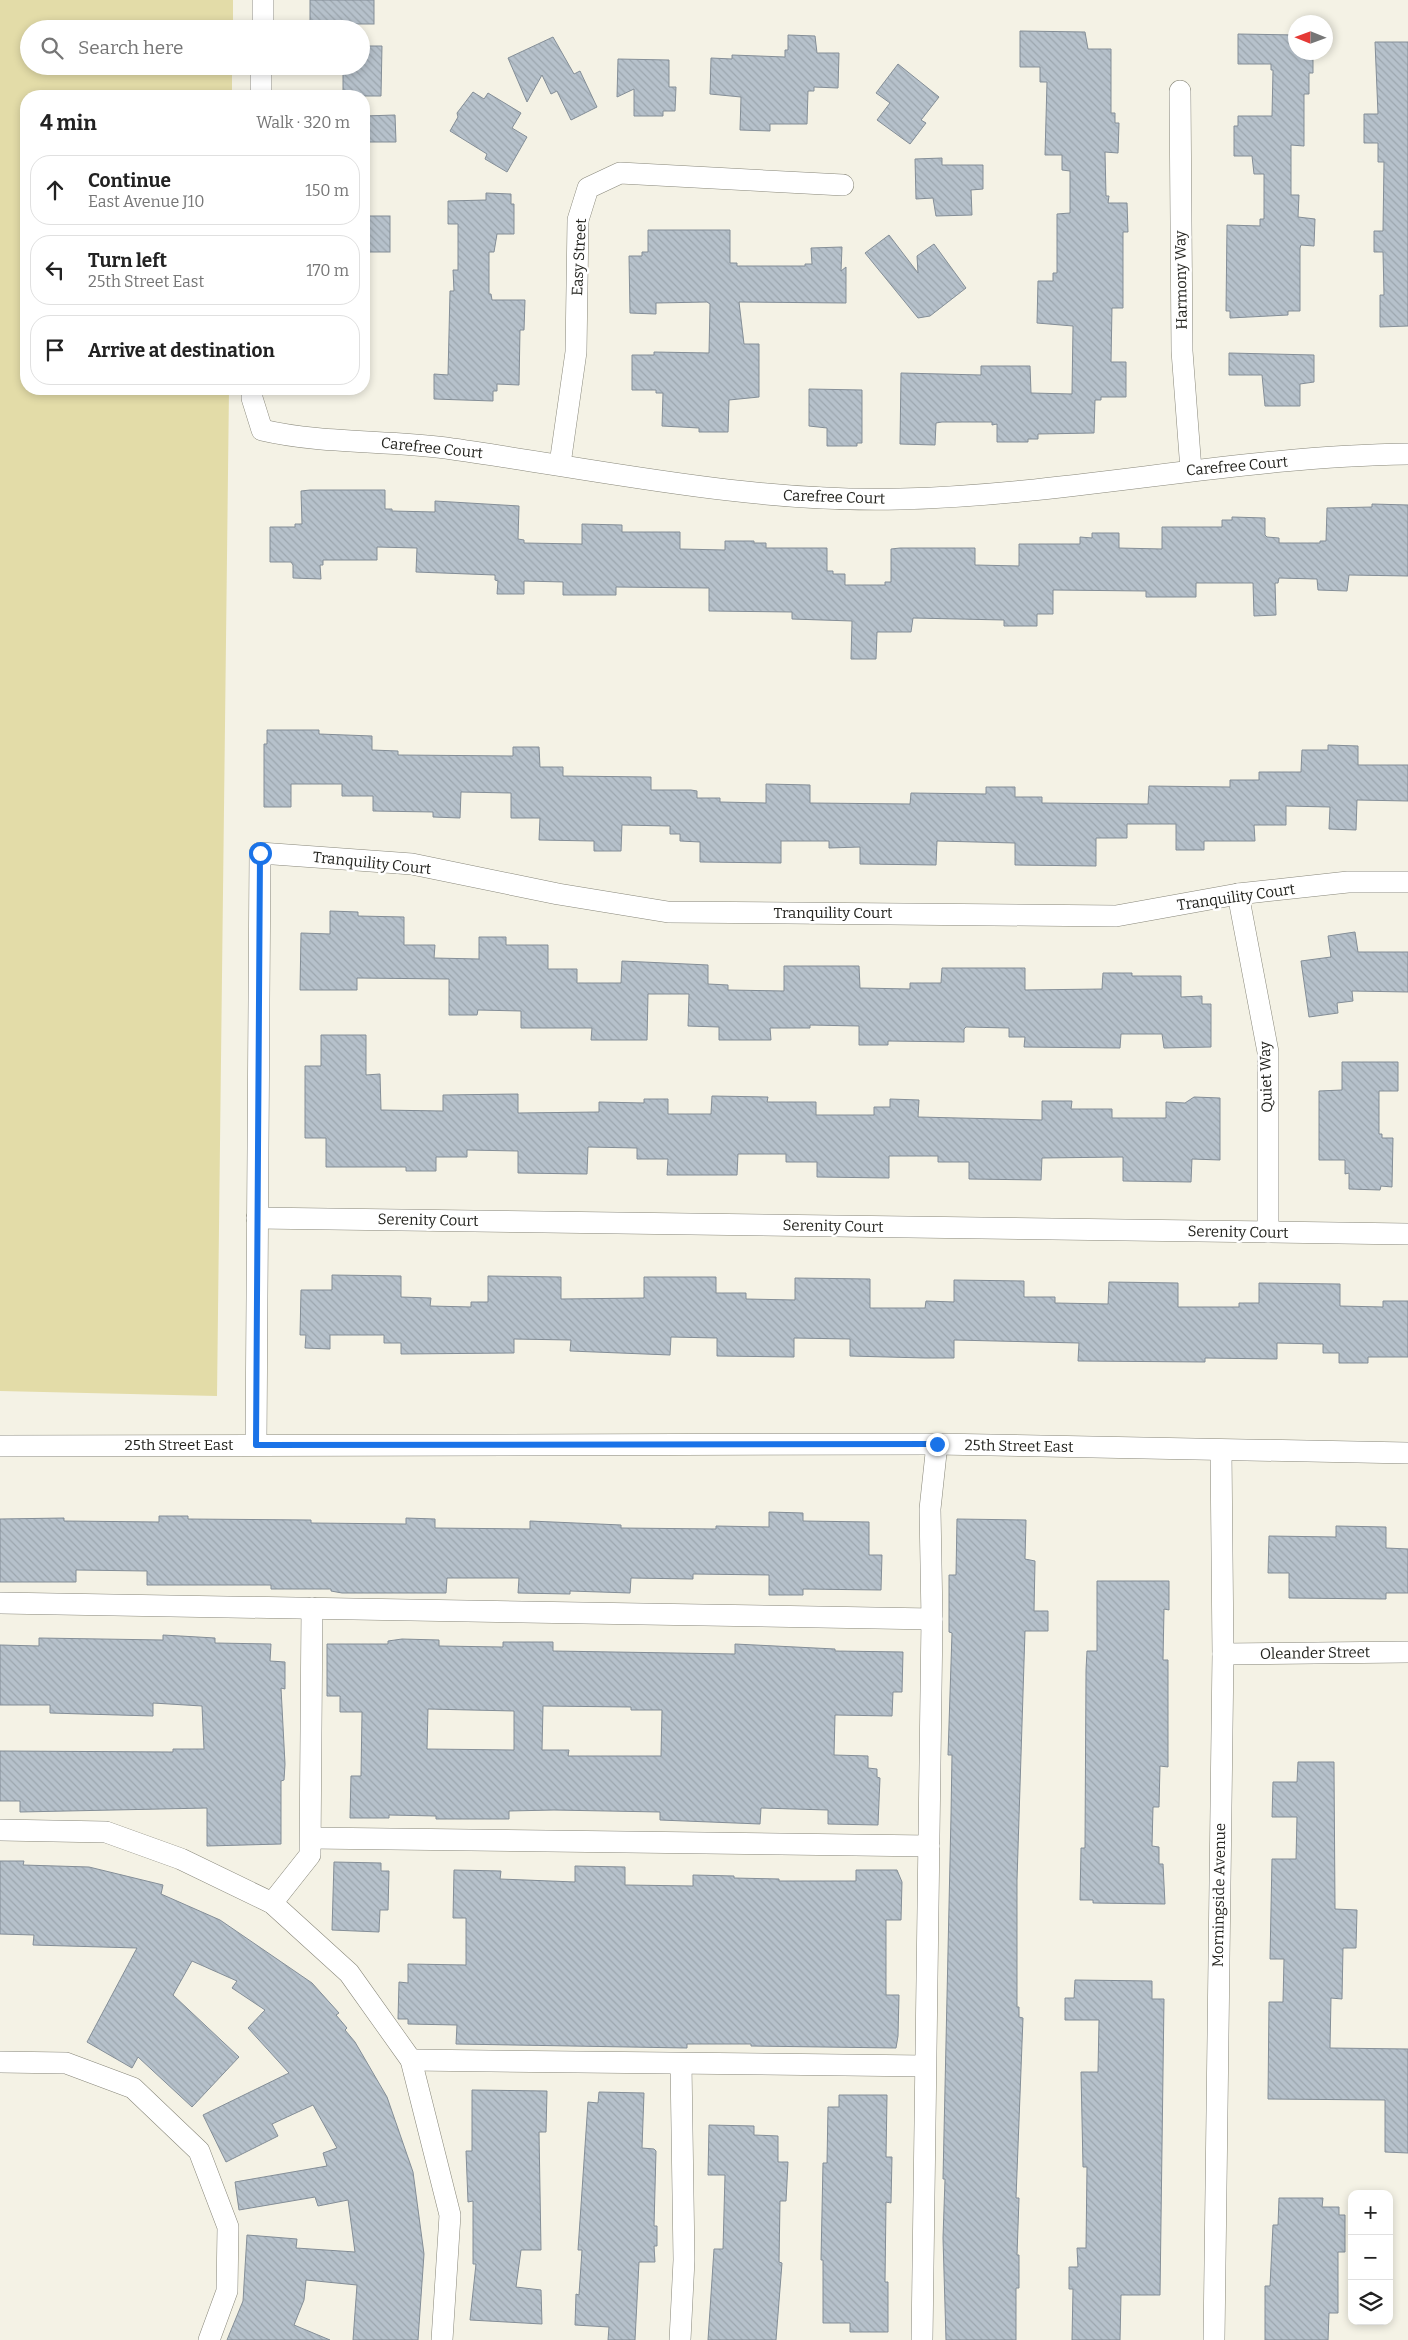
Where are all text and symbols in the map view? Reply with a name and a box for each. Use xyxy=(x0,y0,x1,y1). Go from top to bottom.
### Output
north arrow xyxy=(1288,15,1333,60)
search box xyxy=(20,20,370,75)
icon: search xyxy=(38,34,66,62)
text: Search here xyxy=(78,36,183,59)
text: 4 min xyxy=(40,110,97,136)
text: Walk · 320 m xyxy=(256,113,350,132)
text: Continue xyxy=(88,169,171,192)
icon: ahead xyxy=(41,176,69,204)
text: 150 m xyxy=(305,181,349,200)
text: East Avenue J10 xyxy=(88,192,205,211)
street label: Easy Street xyxy=(568,217,590,296)
street label: Harmony Way xyxy=(1171,230,1191,330)
text: Turn left xyxy=(88,249,167,272)
icon: left xyxy=(41,256,69,284)
text: 170 m xyxy=(306,261,349,280)
text: 25th Street East xyxy=(88,272,204,291)
icon: arrive xyxy=(41,336,69,364)
text: Arrive at destination xyxy=(88,339,275,362)
street label: Carefree Court xyxy=(380,434,484,462)
street label: Carefree Court xyxy=(1185,453,1289,479)
street label: Carefree Court xyxy=(783,486,886,508)
route start xyxy=(249,842,272,865)
street label: Tranquility Court xyxy=(312,848,433,878)
street label: Tranquility Court xyxy=(1176,880,1297,914)
street label: Tranquility Court xyxy=(774,904,893,922)
street label: Quiet Way xyxy=(1256,1041,1276,1113)
street label: Serenity Court xyxy=(377,1210,479,1230)
street label: Serenity Court xyxy=(782,1216,884,1236)
street label: Serenity Court xyxy=(1187,1222,1289,1242)
route end xyxy=(926,1433,949,1456)
street label: 25th Street East xyxy=(125,1436,234,1454)
street label: 25th Street East xyxy=(964,1436,1074,1456)
street label: Oleander Street xyxy=(1260,1643,1371,1663)
street label: Morningside Avenue xyxy=(1209,1823,1229,1967)
map controls xyxy=(1348,2190,1393,2325)
button: + xyxy=(1348,2190,1393,2235)
button: − xyxy=(1348,2235,1393,2280)
button: layers xyxy=(1348,2280,1393,2325)

